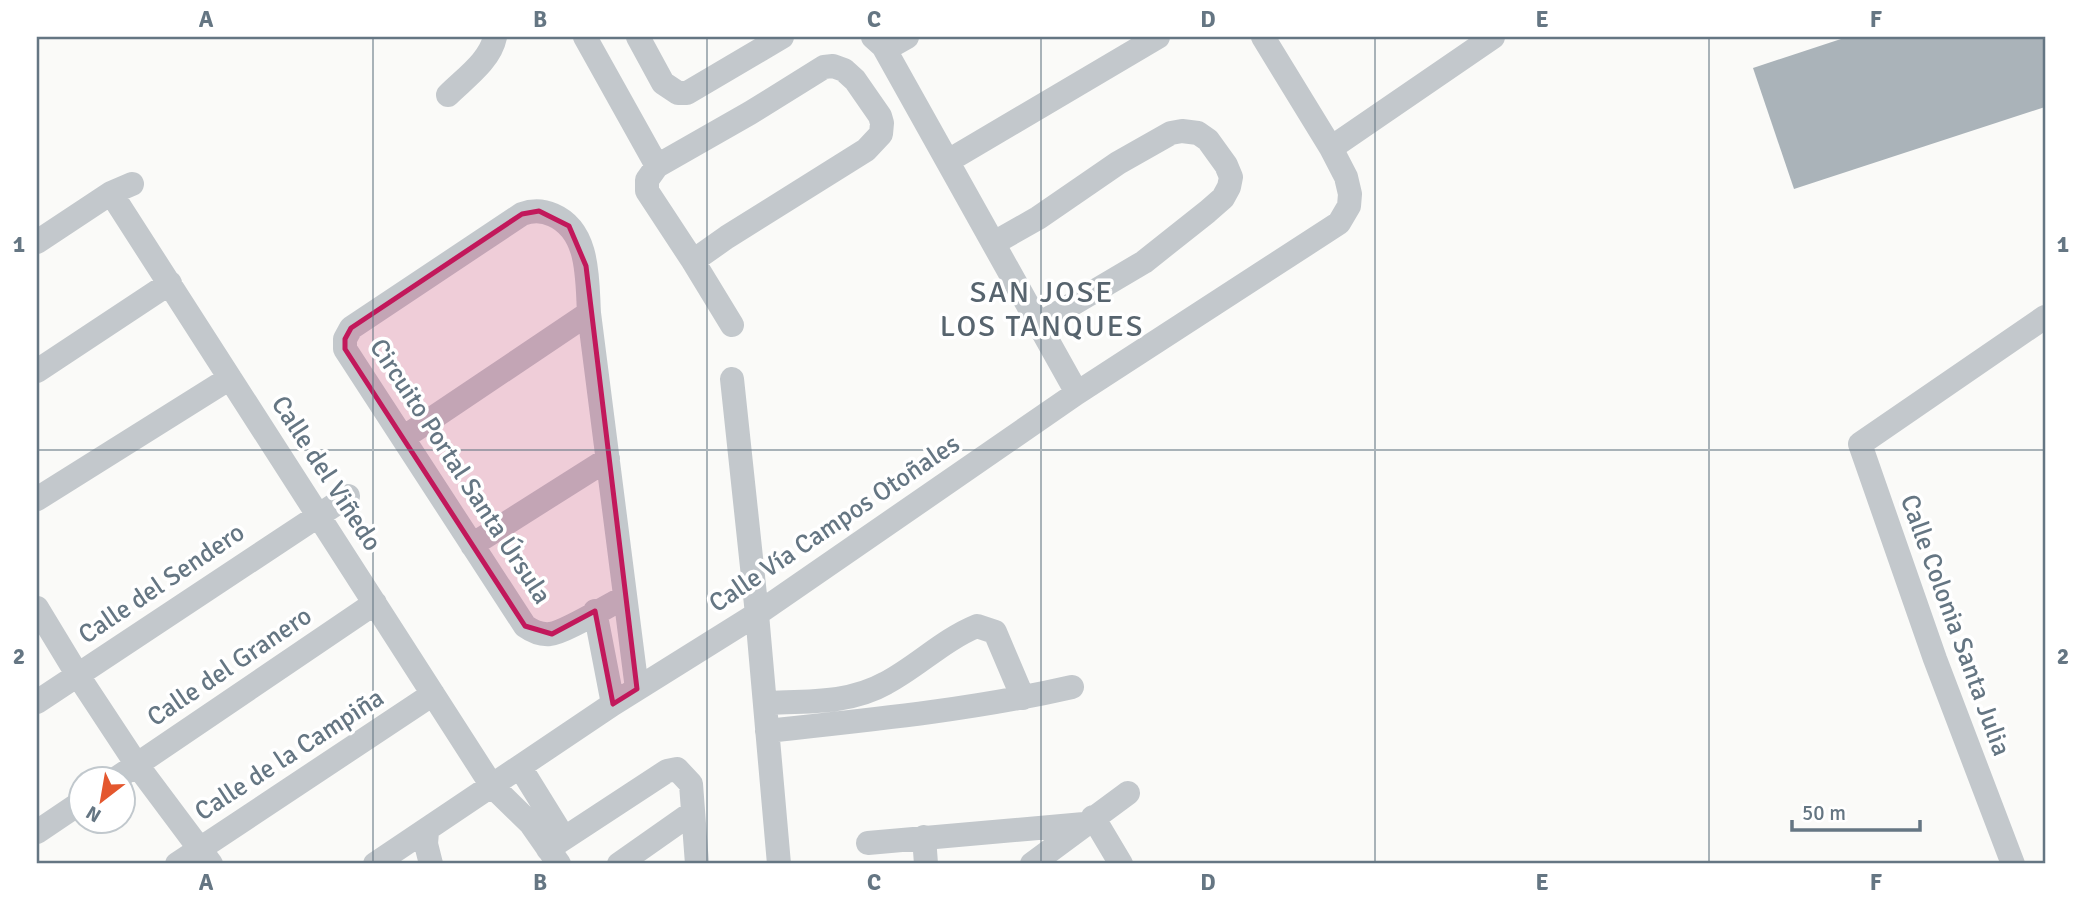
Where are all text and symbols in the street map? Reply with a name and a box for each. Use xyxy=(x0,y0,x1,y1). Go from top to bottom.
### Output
text: A xyxy=(199,5,214,34)
text: B xyxy=(533,5,547,34)
text: C xyxy=(867,5,881,34)
text: D xyxy=(1200,5,1216,34)
text: E xyxy=(1535,5,1549,34)
text: F xyxy=(1870,5,1882,34)
text: 1 xyxy=(13,230,25,259)
text: 1 xyxy=(2057,230,2069,259)
district label: SAN JOSE LOS TANQUES xyxy=(940,274,1144,345)
street label: Circuito Portal Santa Úrsula xyxy=(362,333,558,610)
street label: Calle del Viñedo xyxy=(264,390,388,557)
street label: Calle Vía Campos Otoñales xyxy=(703,428,966,620)
street label: Calle Colonia Santa Julia xyxy=(1893,490,2017,760)
street label: Calle del Sendero xyxy=(72,517,251,651)
street label: Calle del Granero xyxy=(141,600,318,734)
text: 2 xyxy=(13,642,25,671)
text: 2 xyxy=(2057,642,2069,671)
street label: Calle de la Campiña xyxy=(189,682,390,828)
north arrow xyxy=(66,764,136,834)
scale bar xyxy=(1792,789,1919,833)
text: N xyxy=(82,800,106,827)
text: 50 m xyxy=(1802,800,1846,826)
text: A xyxy=(199,868,214,897)
text: B xyxy=(533,868,547,897)
text: C xyxy=(867,868,881,897)
text: D xyxy=(1200,868,1216,897)
text: E xyxy=(1535,868,1549,897)
text: F xyxy=(1870,868,1882,897)

